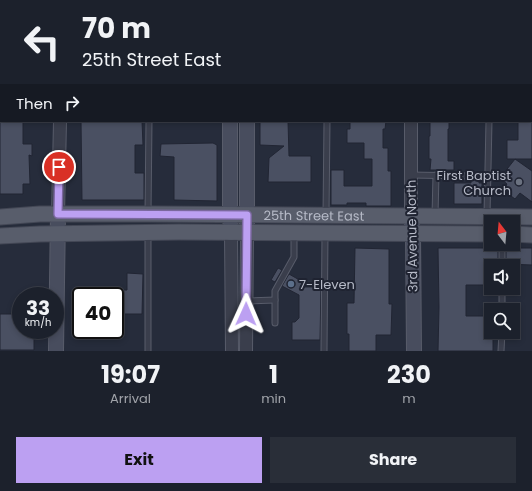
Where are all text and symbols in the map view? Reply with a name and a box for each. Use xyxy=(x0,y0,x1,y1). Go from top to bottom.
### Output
text: 70 m xyxy=(82,9,151,48)
icon: left xyxy=(16,16,68,68)
text: 25th Street East xyxy=(82,47,221,72)
icon: right xyxy=(61,92,83,114)
text: Then xyxy=(16,93,53,114)
pin xyxy=(42,150,76,184)
icon: arrive xyxy=(48,156,70,178)
place label: First Baptist Church xyxy=(436,166,511,200)
marker: First Baptist Church xyxy=(514,177,524,187)
street label: 3rd Avenue North xyxy=(402,180,422,292)
street label: 25th Street East xyxy=(263,205,365,225)
north arrow xyxy=(484,215,520,251)
map controls xyxy=(484,215,520,339)
button: sound xyxy=(484,259,520,295)
place label: 7-Eleven xyxy=(299,275,355,294)
marker: 7-Eleven xyxy=(286,279,296,289)
speed limit sign: 40 xyxy=(72,287,124,339)
position arrow xyxy=(225,293,267,335)
text: 33 xyxy=(26,294,50,322)
button: search xyxy=(484,303,520,339)
text: km/h xyxy=(25,315,51,330)
text: 19:07 xyxy=(101,358,160,391)
text: 1 xyxy=(269,358,278,391)
text: 230 xyxy=(387,358,431,391)
text: Arrival xyxy=(110,389,151,408)
text: min xyxy=(261,389,286,408)
text: m xyxy=(402,389,416,408)
button: Exit xyxy=(16,437,262,483)
button: Share xyxy=(270,437,516,483)

